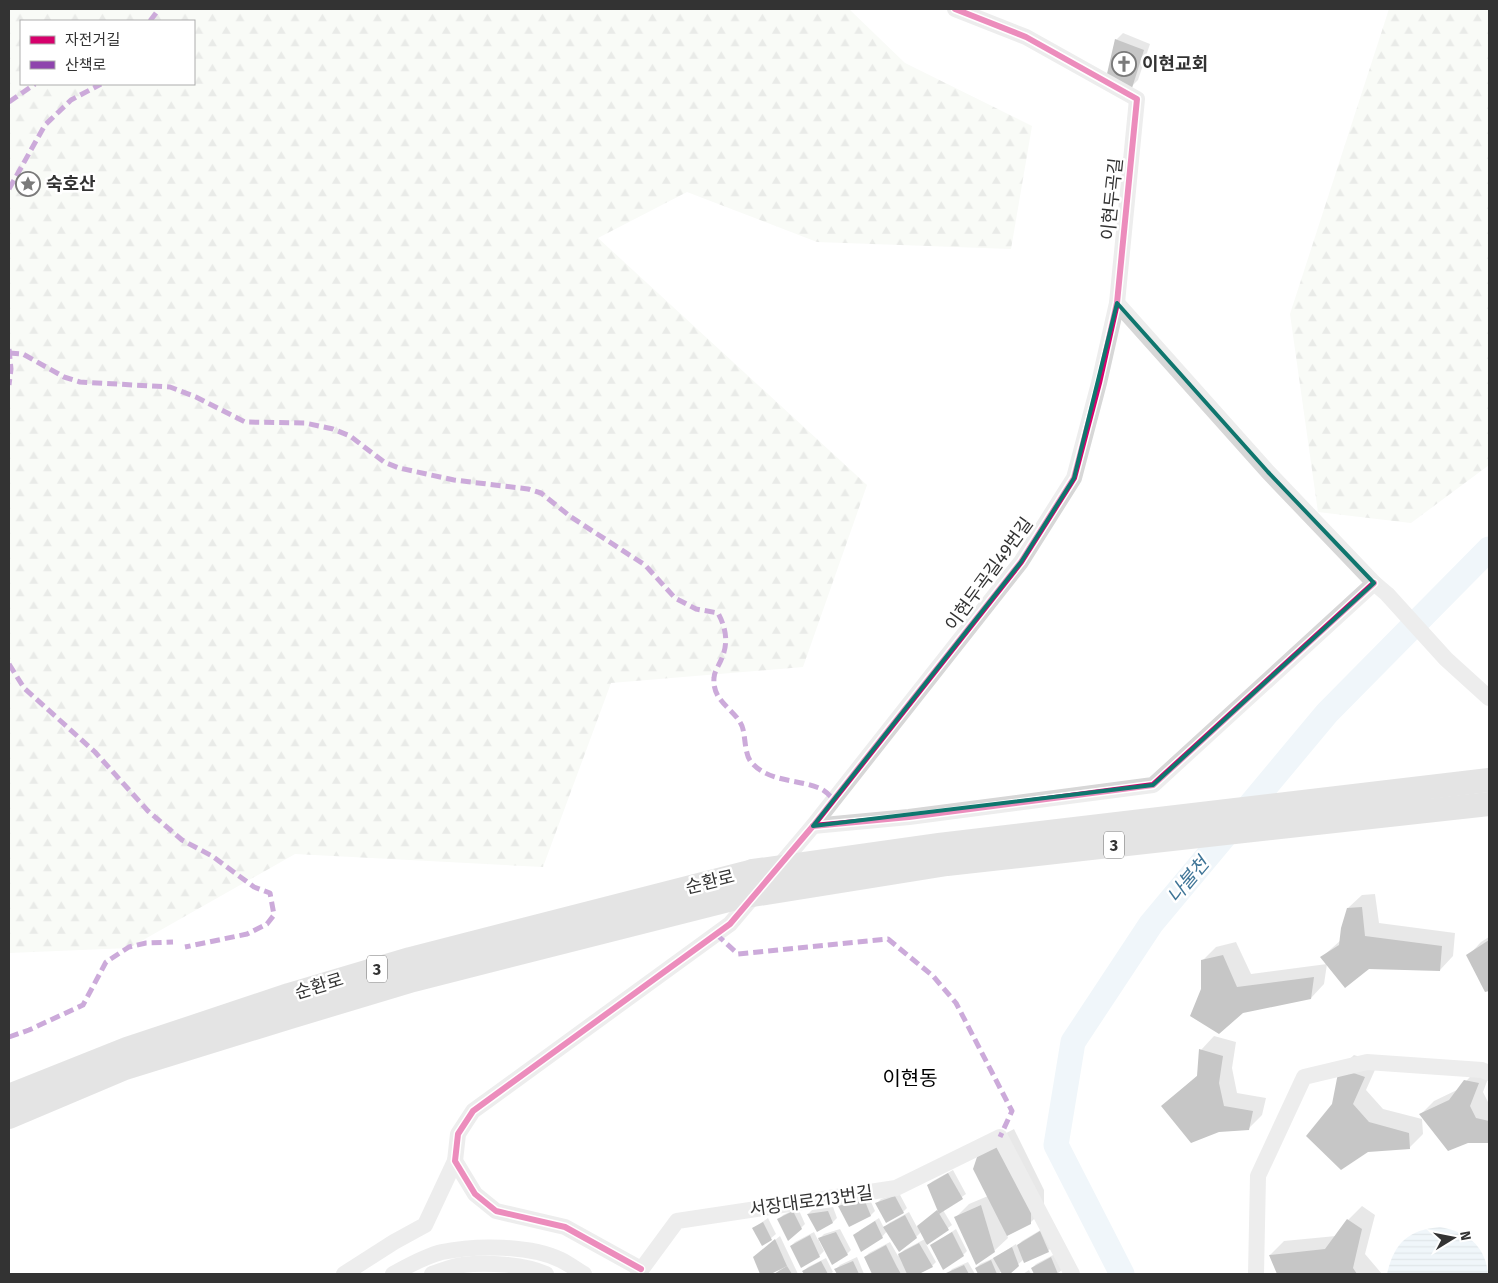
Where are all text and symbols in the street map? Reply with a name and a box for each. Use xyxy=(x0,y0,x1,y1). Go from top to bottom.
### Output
legend xyxy=(20,20,195,85)
text: 자전거길 xyxy=(65,31,120,49)
church icon: 이현교회 xyxy=(1111,51,1137,77)
place label: 이현교회 xyxy=(1142,53,1208,75)
text: 산책로 xyxy=(65,56,106,74)
street label: 이현두곡길 xyxy=(1097,157,1127,241)
place icon: 숙호산 xyxy=(15,171,41,197)
place label: 숙호산 xyxy=(46,173,96,195)
street label: 이현두곡길49번길 xyxy=(941,513,1037,635)
road number: 3 xyxy=(1104,832,1124,858)
water label: 나불천 xyxy=(1162,851,1215,907)
street label: 순환로 xyxy=(683,865,737,899)
road number: 3 xyxy=(367,956,387,982)
street label: 순환로 xyxy=(292,968,346,1004)
district label: 이현동 xyxy=(882,1066,938,1090)
street label: 서장대로213번길 xyxy=(748,1181,874,1221)
north arrow xyxy=(1428,1213,1478,1263)
text: N xyxy=(1456,1230,1474,1242)

